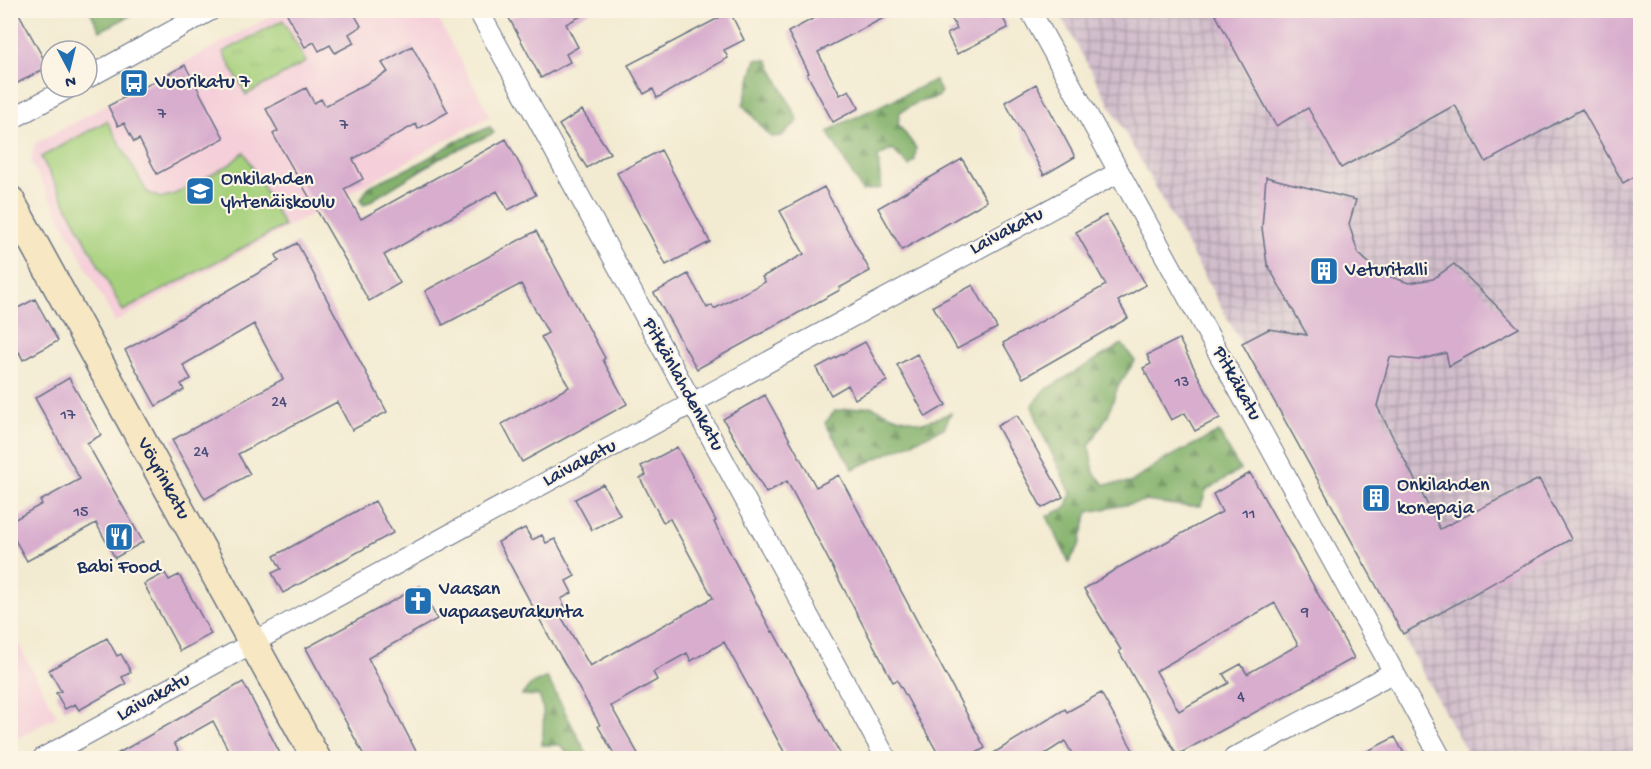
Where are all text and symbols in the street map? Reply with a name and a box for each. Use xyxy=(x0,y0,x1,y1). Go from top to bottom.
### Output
north arrow xyxy=(39,39,99,99)
bus stop icon: Vuorikatu 7 xyxy=(118,67,150,99)
text: N xyxy=(64,70,77,91)
place label: Vuorikatu 7 xyxy=(154,72,251,95)
house number: 7 xyxy=(157,106,167,125)
house number: 7 xyxy=(339,117,349,136)
place label: Onkilahden yhtenäiskoulu xyxy=(221,169,335,215)
school or university icon: Onkilahden yhtenäiskoulu xyxy=(184,175,216,207)
street label: Laivakatu xyxy=(966,203,1048,261)
building icon: Veturitalli xyxy=(1308,255,1340,287)
place label: Veturitalli xyxy=(1344,260,1428,283)
street label: Pitkänlahdenkatu xyxy=(635,314,728,456)
street label: Pitkäkatu xyxy=(1206,342,1266,426)
house number: 13 xyxy=(1174,374,1189,393)
house number: 24 xyxy=(271,394,287,413)
house number: 17 xyxy=(60,407,76,426)
street label: Vöyrinkatu xyxy=(131,433,195,524)
street label: Laivakatu xyxy=(539,435,621,493)
house number: 24 xyxy=(193,444,209,463)
place label: Onkilahden konepaja xyxy=(1397,475,1490,521)
building icon: Onkilahden konepaja xyxy=(1360,482,1392,514)
house number: 15 xyxy=(73,504,88,523)
house number: 11 xyxy=(1242,506,1255,525)
restaurant icon: Babi Food xyxy=(103,521,135,553)
place label: Babi Food xyxy=(76,557,163,580)
place label: Vaasan vapaaseurakunta xyxy=(438,579,584,625)
church icon: Vaasan vapaaseurakunta xyxy=(402,585,434,617)
house number: 9 xyxy=(1300,604,1309,623)
street label: Laivakatu xyxy=(113,668,195,728)
house number: 4 xyxy=(1237,689,1245,708)

